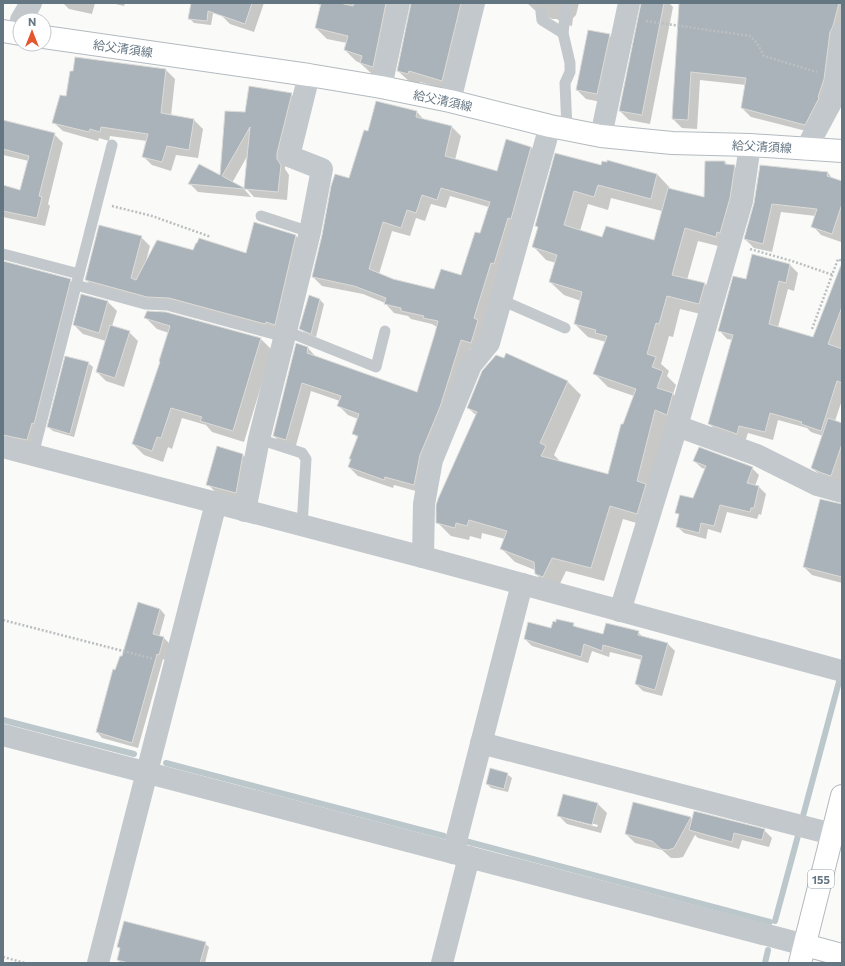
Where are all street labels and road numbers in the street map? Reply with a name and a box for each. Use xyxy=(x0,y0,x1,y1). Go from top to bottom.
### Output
street label: 給父清須線 xyxy=(92,37,154,59)
street label: 給父清須線 xyxy=(412,87,474,113)
street label: 給父清須線 xyxy=(732,137,792,155)
road number: 155 xyxy=(808,870,834,888)

